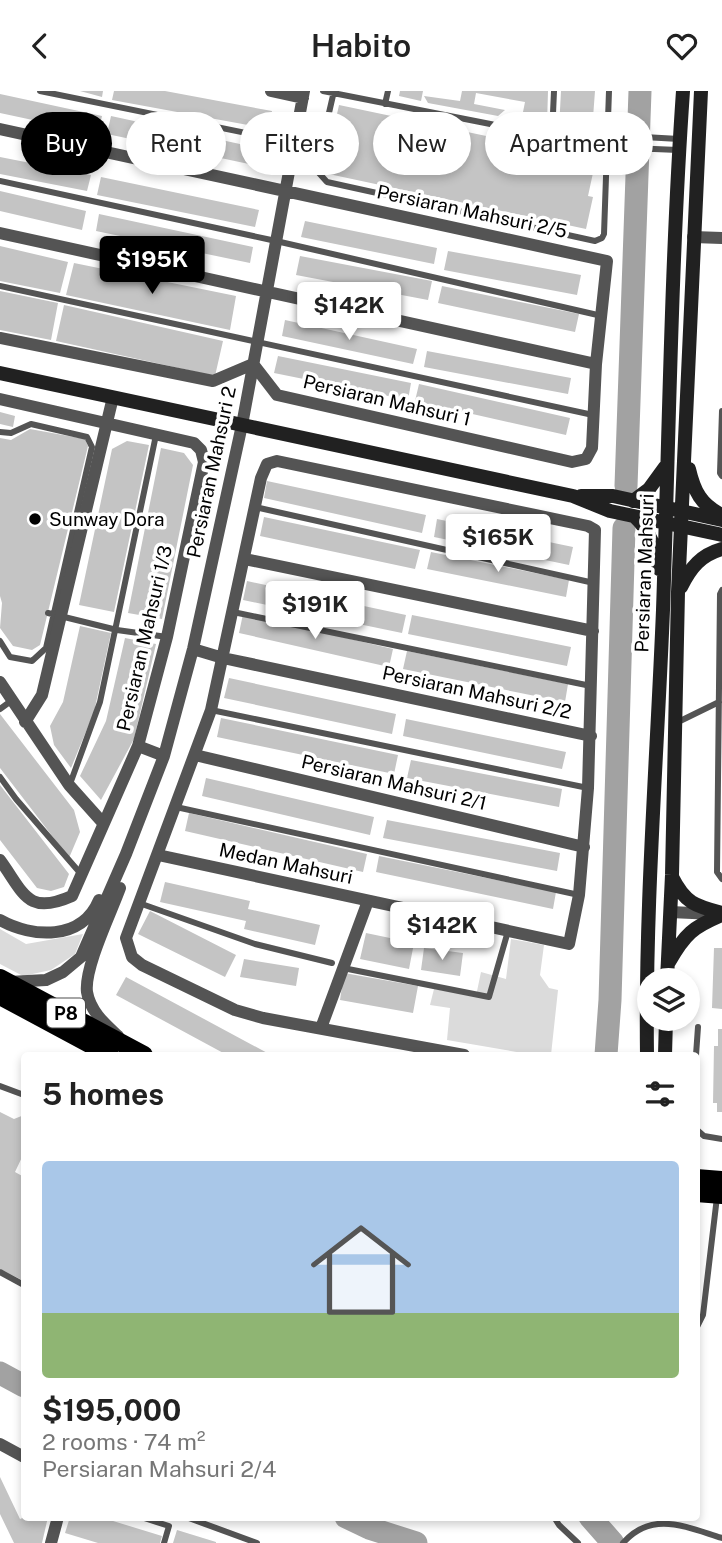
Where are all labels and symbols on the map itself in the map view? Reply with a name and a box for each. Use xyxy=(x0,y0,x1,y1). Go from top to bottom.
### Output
street label: Persiaran Mahsuri 2/5 xyxy=(375,180,569,242)
pin: $195K xyxy=(103,237,201,296)
pin: $142K xyxy=(300,282,398,342)
street label: Persiaran Mahsuri 1 xyxy=(301,370,473,430)
street label: Persiaran Mahsuri 2 xyxy=(182,384,240,560)
street label: Persiaran Mahsuri xyxy=(630,493,658,653)
place label: Sunway Dora xyxy=(49,508,165,530)
marker: Sunway Dora xyxy=(27,511,43,527)
pin: $165K xyxy=(449,515,547,574)
street label: Persiaran Mahsuri 1/3 xyxy=(112,543,176,733)
pin: $191K xyxy=(266,581,364,641)
street label: Persiaran Mahsuri 2/2 xyxy=(380,661,574,723)
street label: Persiaran Mahsuri 2/1 xyxy=(299,750,489,814)
street label: Medan Mahsuri xyxy=(217,838,355,888)
pin: $142K xyxy=(393,903,491,962)
road number: P8 xyxy=(47,999,85,1028)

